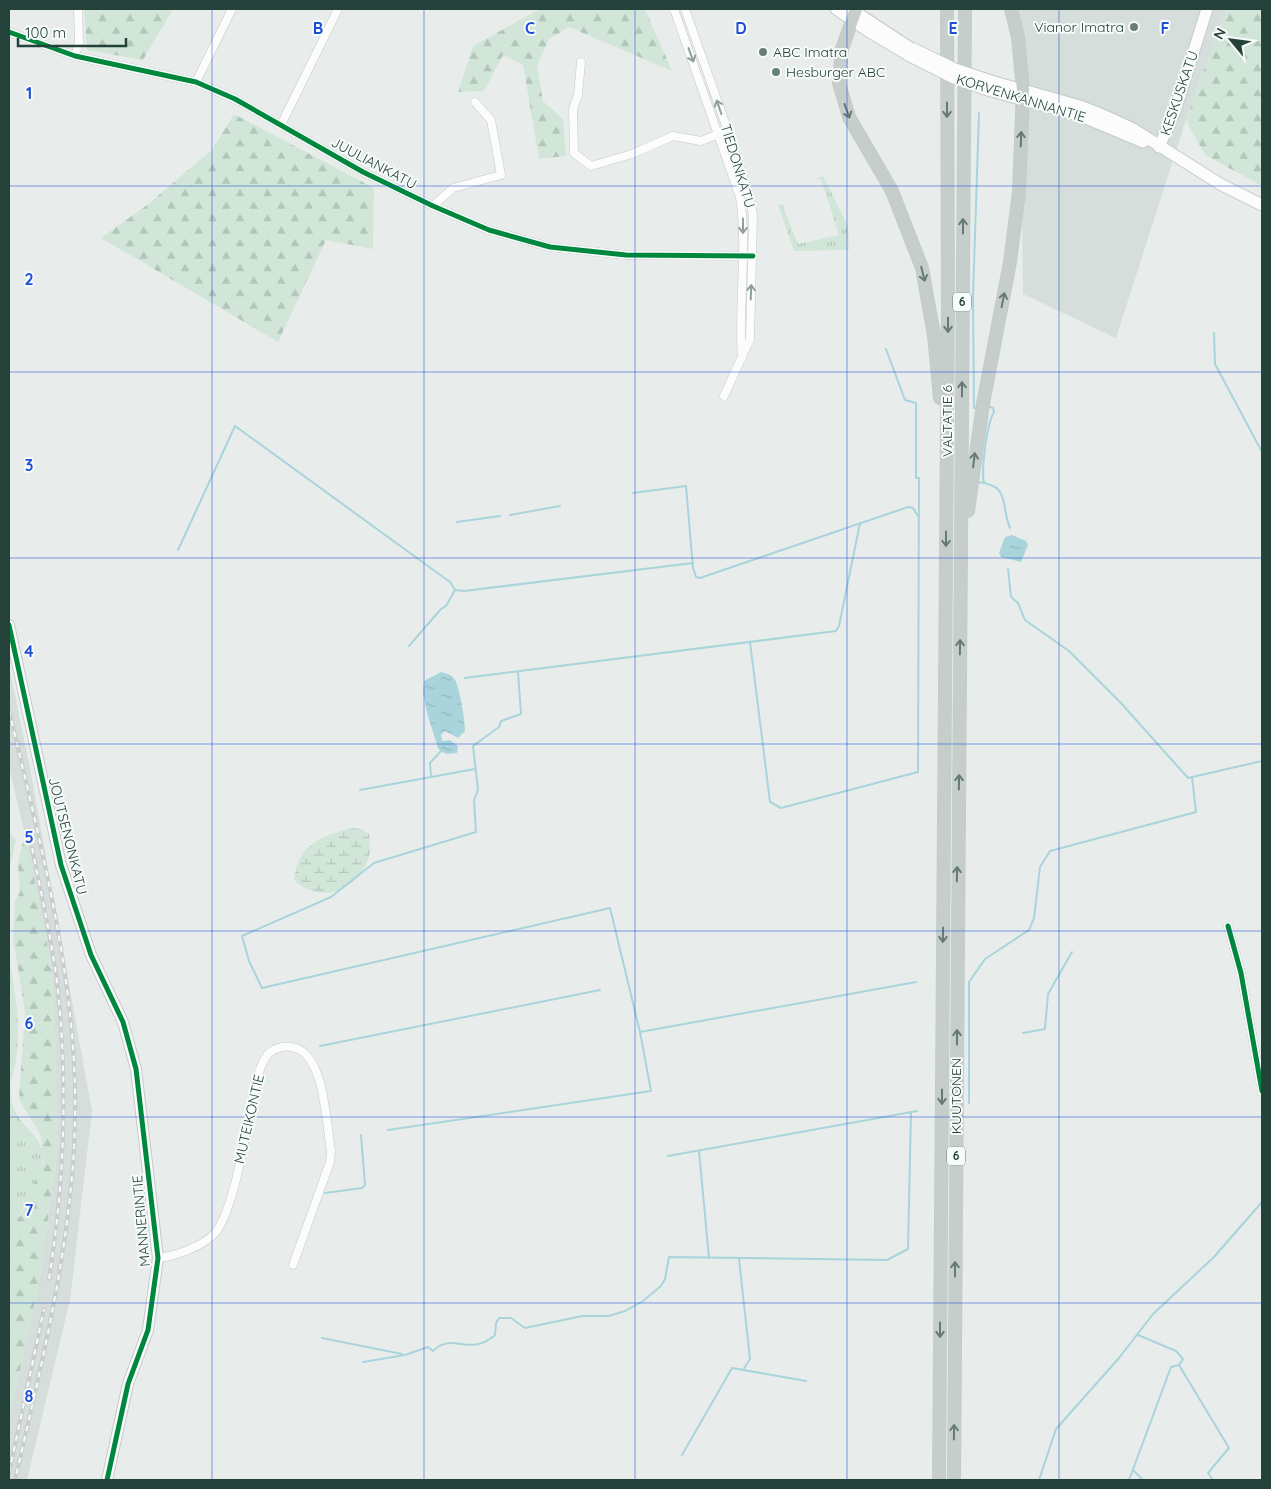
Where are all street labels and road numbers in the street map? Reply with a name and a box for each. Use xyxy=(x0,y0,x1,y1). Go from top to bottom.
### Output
street label: KESKUSKATU xyxy=(1156,48,1202,138)
street label: KORVENKANNANTIE xyxy=(954,70,1088,126)
street label: TIEDONKATU xyxy=(717,122,759,210)
street label: JUULIANKATU xyxy=(328,133,420,193)
road number: 6 xyxy=(953,292,971,312)
street label: VALTATIE 6 xyxy=(938,385,956,457)
street label: JOUTSENONKATU xyxy=(45,775,91,897)
street label: KUUTONEN xyxy=(947,1058,965,1134)
street label: MUTEIKONTIE xyxy=(230,1072,268,1166)
road number: 6 xyxy=(947,1146,965,1166)
street label: MANNERINTIE xyxy=(128,1174,154,1268)

